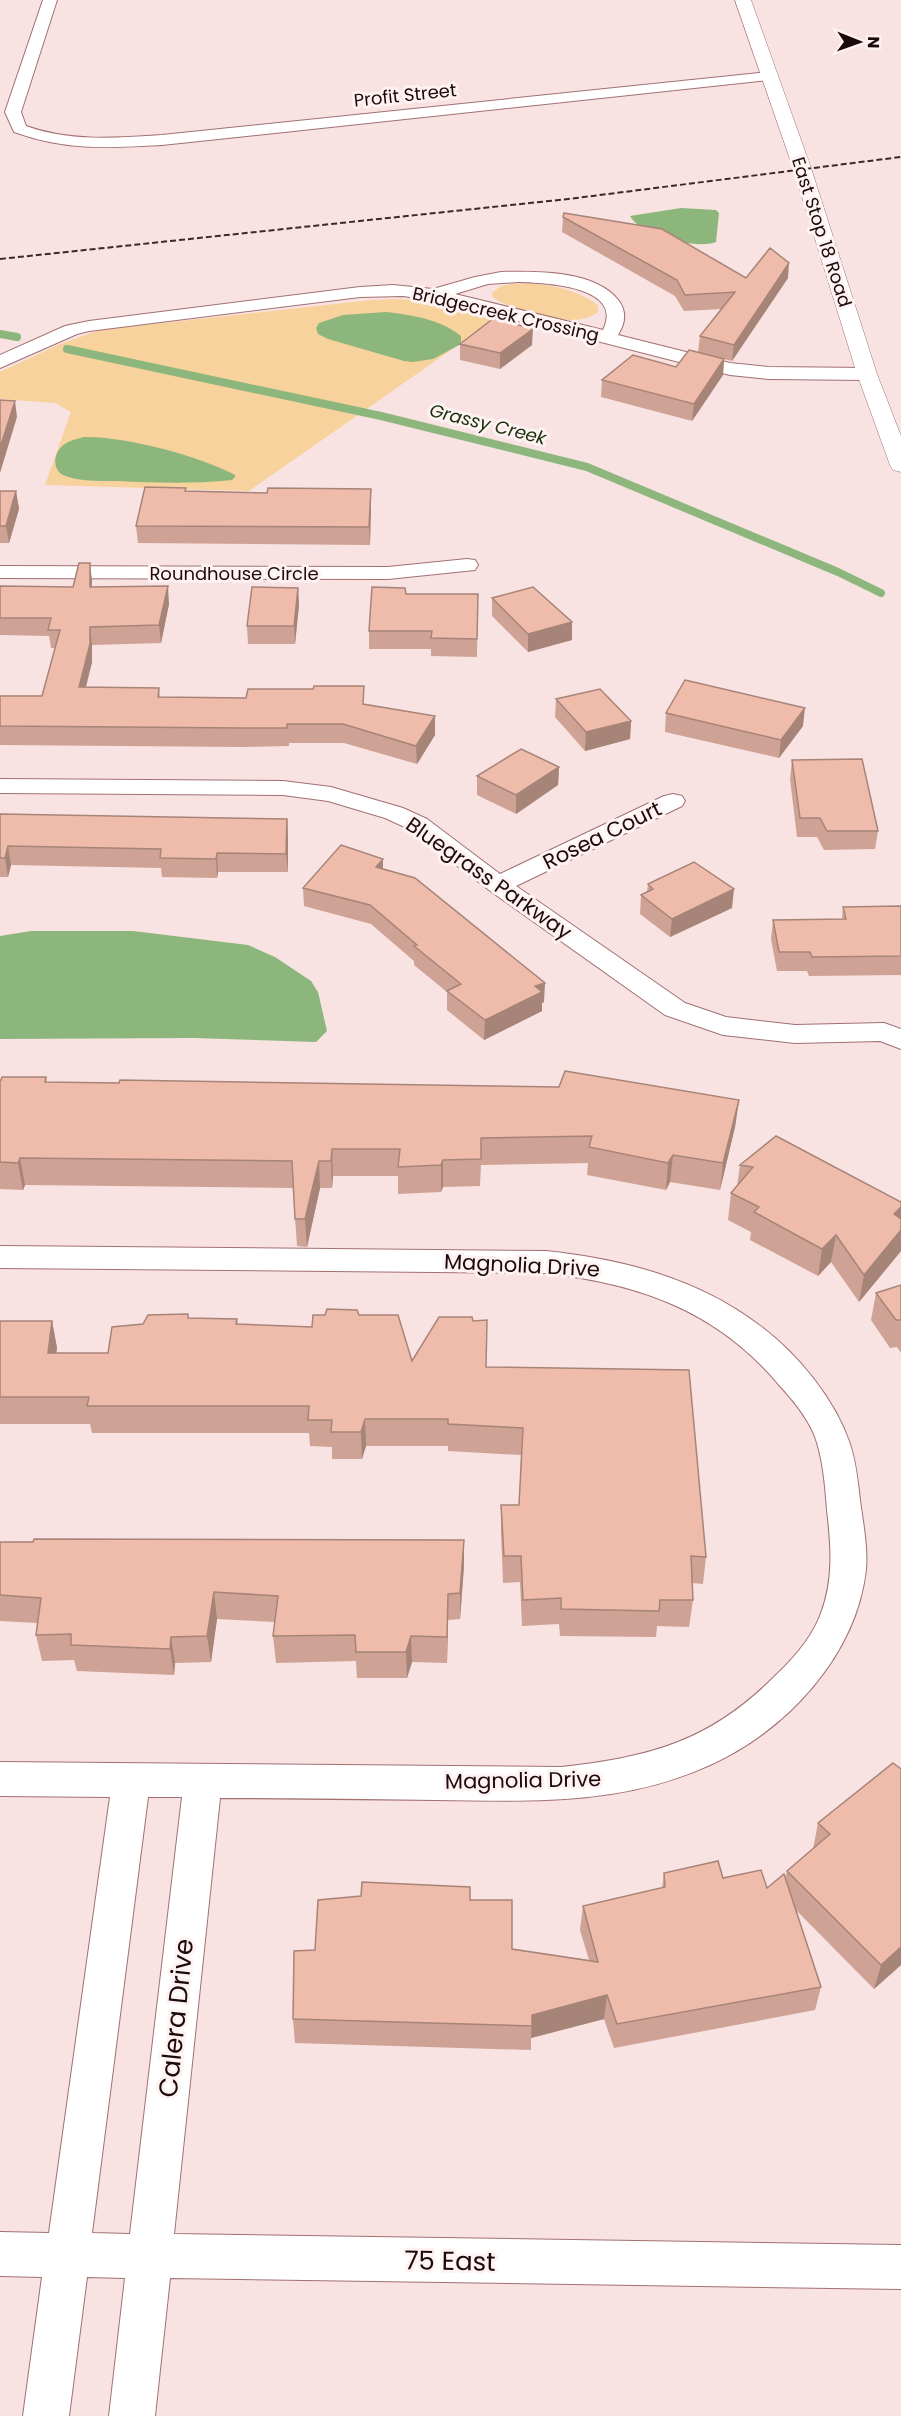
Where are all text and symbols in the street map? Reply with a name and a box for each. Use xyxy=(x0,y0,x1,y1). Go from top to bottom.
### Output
north arrow xyxy=(829,12,889,72)
text: N xyxy=(862,36,885,48)
street label: Profit Street xyxy=(352,77,458,113)
street label: East Stop 18 Road xyxy=(786,154,858,310)
street label: Bridgecreek Crossing xyxy=(410,280,602,348)
water label: Grassy Creek xyxy=(427,397,550,451)
street label: Roundhouse Circle xyxy=(149,561,319,586)
street label: Rosea Court xyxy=(538,794,666,876)
street label: Bluegrass Parkway xyxy=(400,810,578,946)
street label: Magnolia Drive xyxy=(443,1246,601,1284)
street label: Magnolia Drive xyxy=(445,1764,601,1796)
street label: Calera Drive xyxy=(150,1937,202,2099)
street label: 75 East xyxy=(404,2242,496,2280)

